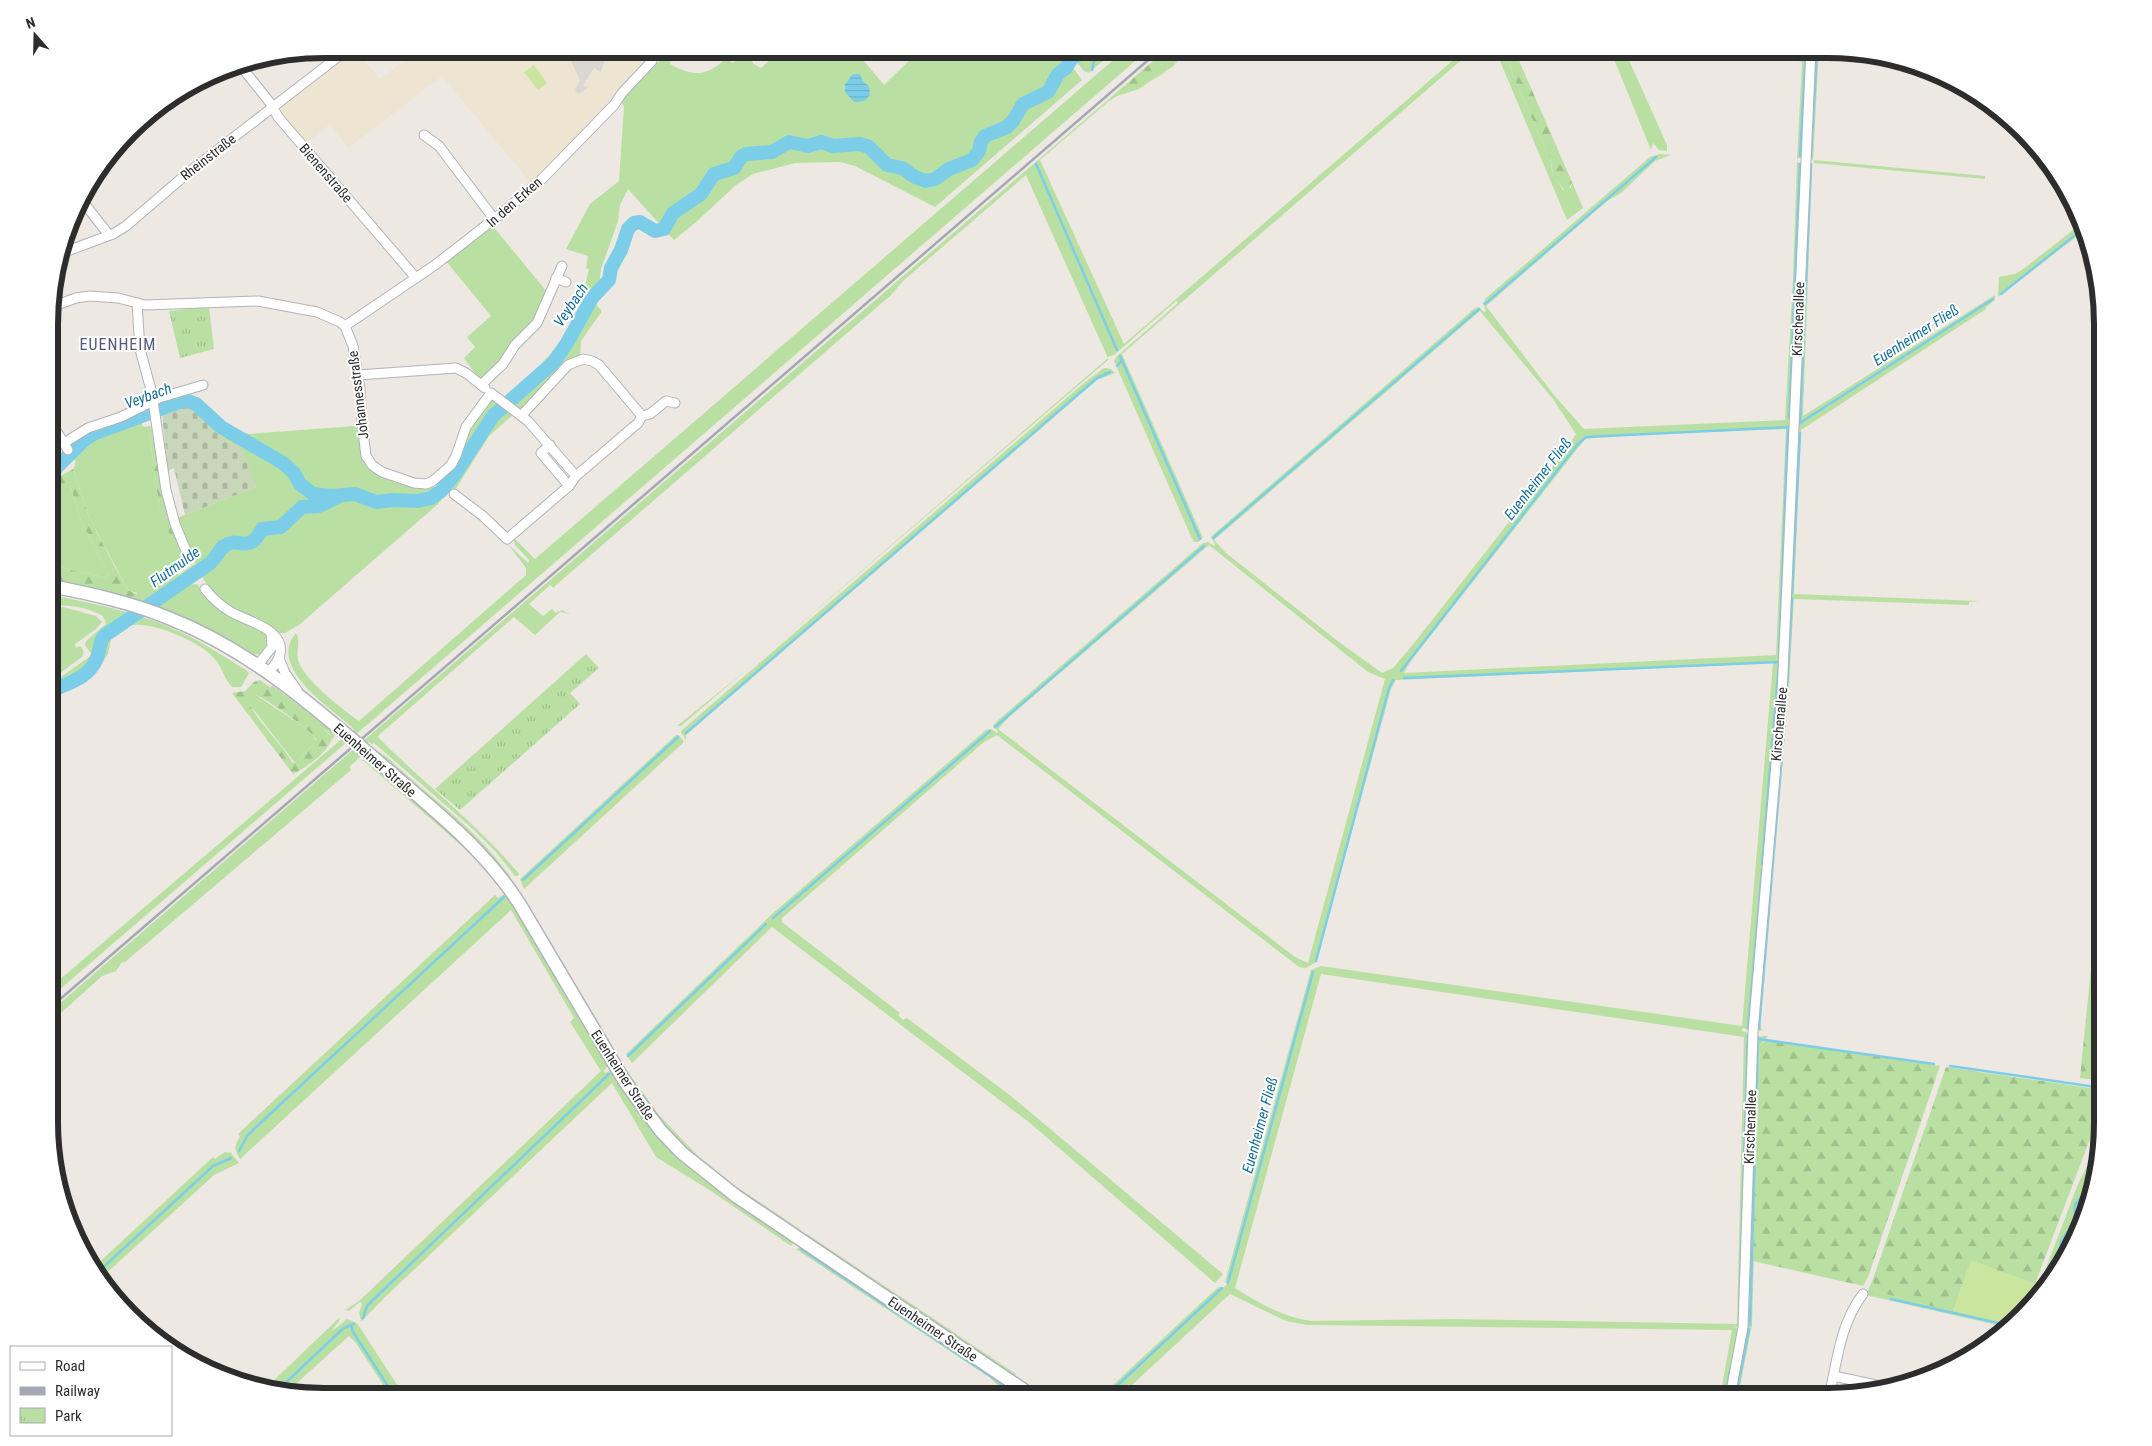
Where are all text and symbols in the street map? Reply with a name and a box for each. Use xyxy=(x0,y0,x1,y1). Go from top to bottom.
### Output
north arrow xyxy=(10,10,60,60)
text: N xyxy=(24,14,37,32)
street label: Rheinstraße xyxy=(177,130,239,184)
street label: Bienenstraße xyxy=(296,140,356,206)
street label: In den Erken xyxy=(483,174,545,230)
water label: Veybach xyxy=(550,280,592,330)
street label: Kirschenallee xyxy=(1789,281,1807,356)
water label: Euenheimer Fließ xyxy=(1870,301,1962,369)
district label: EUENHEIM xyxy=(80,335,156,354)
street label: Johannesstraße xyxy=(345,349,371,440)
water label: Veybach xyxy=(122,379,174,413)
water label: Euenheimer Fließ xyxy=(1500,434,1576,524)
water label: Flutmulde xyxy=(147,543,204,591)
street label: Kirschenallee xyxy=(1768,686,1790,762)
street label: Euenheimer Straße xyxy=(330,720,420,800)
street label: Euenheimer Straße xyxy=(588,1027,658,1123)
water label: Euenheimer Fließ xyxy=(1239,1075,1281,1175)
street label: Kirschenallee xyxy=(1741,1089,1759,1164)
street label: Euenheimer Straße xyxy=(885,1293,981,1365)
legend xyxy=(10,1346,172,1436)
text: Road xyxy=(55,1357,85,1375)
text: Railway xyxy=(55,1382,100,1400)
text: Park xyxy=(55,1407,82,1425)

